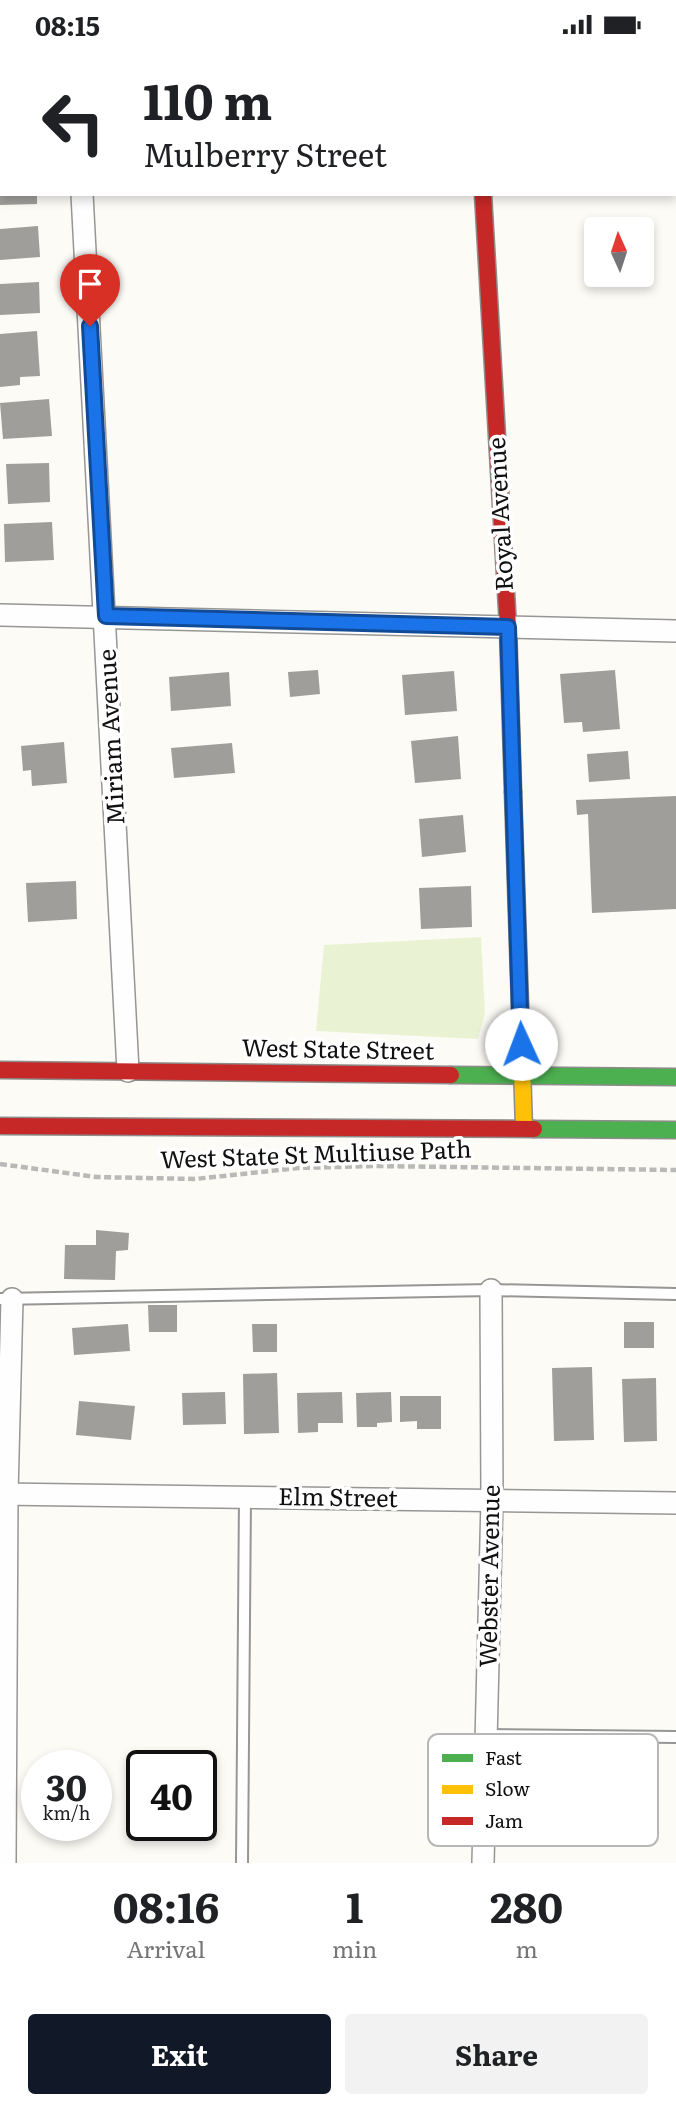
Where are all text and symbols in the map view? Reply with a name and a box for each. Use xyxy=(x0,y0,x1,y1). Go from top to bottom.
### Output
text: 08:15 xyxy=(35,5,100,44)
text: 110 m xyxy=(143,62,272,135)
icon: left xyxy=(28,77,119,168)
text: Mulberry Street xyxy=(143,129,387,177)
north arrow xyxy=(584,217,654,287)
map controls xyxy=(584,217,654,287)
pin xyxy=(60,254,120,326)
icon: arrive xyxy=(71,265,109,303)
street label: Royal Avenue xyxy=(477,436,520,592)
street label: Miriam Avenue xyxy=(87,648,132,826)
position arrow xyxy=(484,1007,558,1081)
street label: West State Street xyxy=(241,1028,435,1067)
street label: West State St Multiuse Path xyxy=(160,1130,472,1175)
street label: Elm Street xyxy=(278,1477,399,1514)
street label: Webster Avenue xyxy=(468,1484,507,1668)
legend xyxy=(428,1734,658,1846)
text: Fast xyxy=(485,1743,522,1771)
speed limit sign: 40 xyxy=(126,1750,217,1841)
text: 30 xyxy=(46,1760,87,1812)
text: Slow xyxy=(485,1774,530,1802)
text: km/h xyxy=(43,1799,90,1826)
text: Jam xyxy=(485,1806,523,1834)
text: 08:16 xyxy=(113,1874,219,1936)
text: 1 xyxy=(346,1874,363,1936)
text: 280 xyxy=(490,1874,563,1936)
text: Arrival xyxy=(127,1931,205,1965)
text: min xyxy=(332,1931,377,1965)
text: m xyxy=(515,1931,538,1965)
button: Exit xyxy=(28,2014,331,2094)
button: Share xyxy=(345,2014,648,2094)

